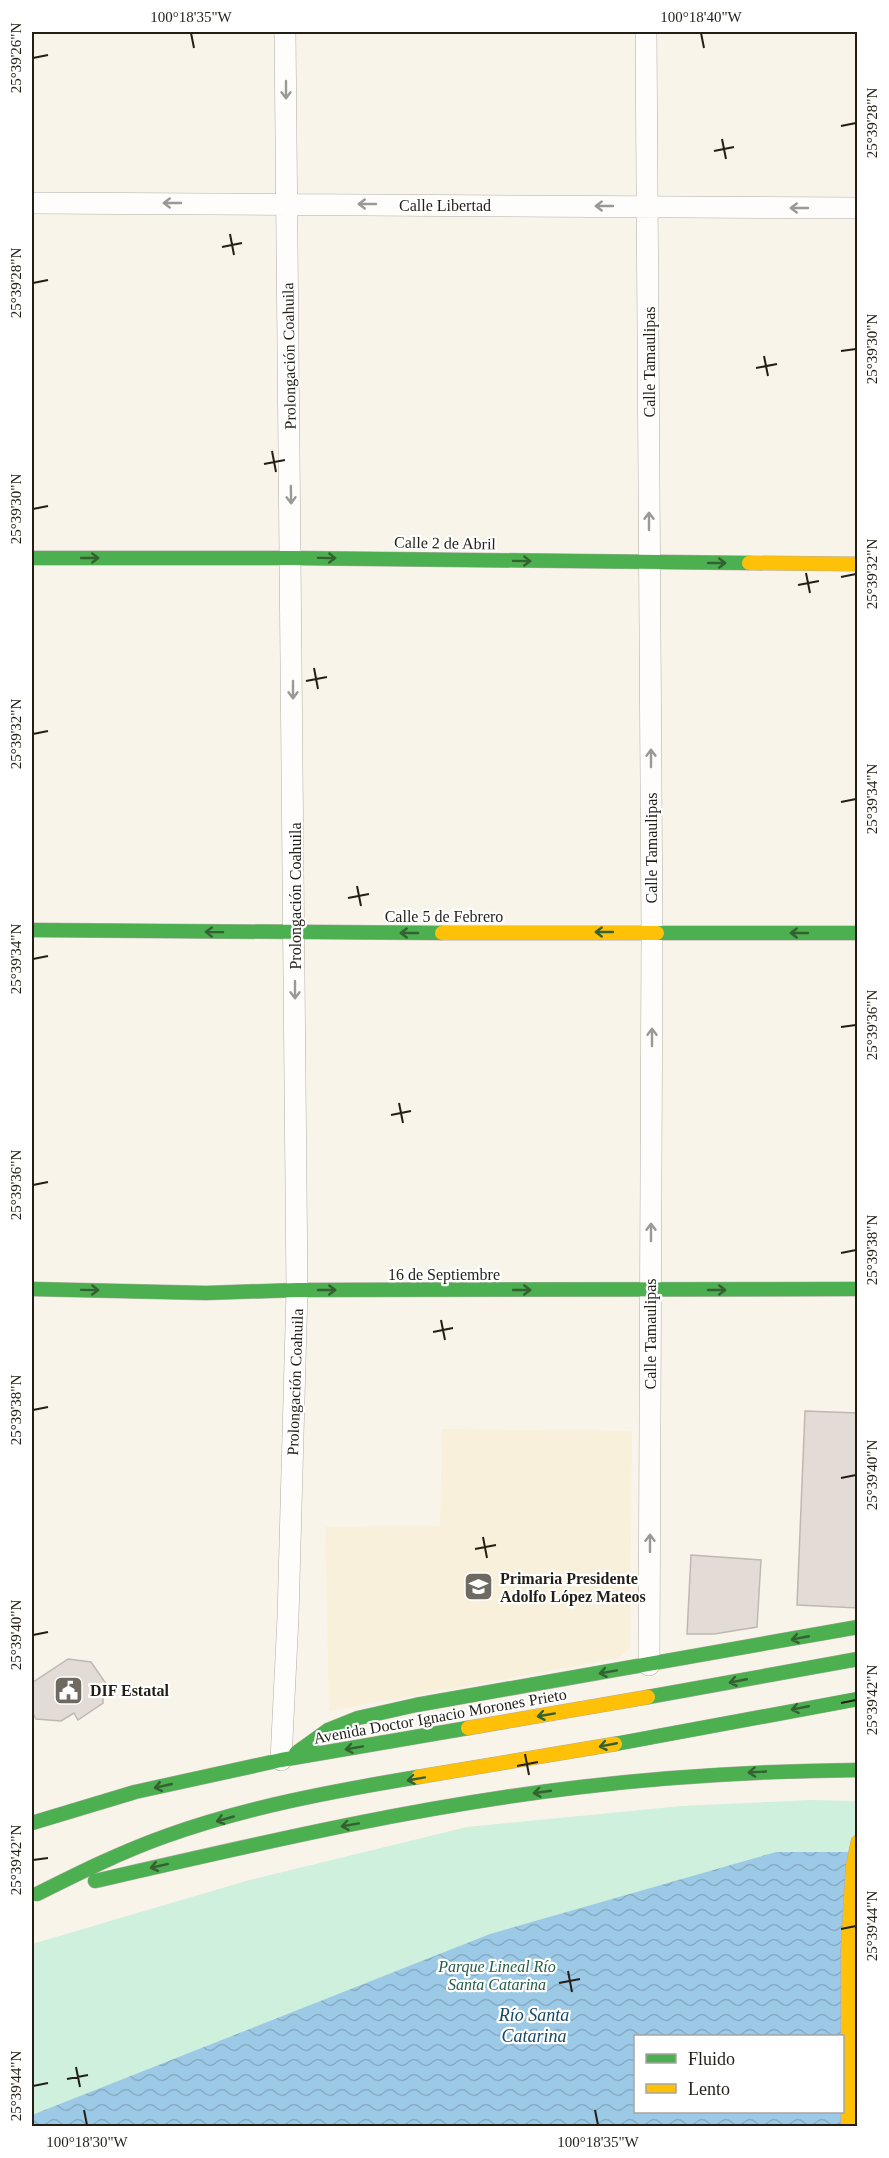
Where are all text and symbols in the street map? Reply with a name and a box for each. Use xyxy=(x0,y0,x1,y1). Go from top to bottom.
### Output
text: 100°18'35"W xyxy=(150,9,233,25)
text: 100°18'40"W xyxy=(660,9,743,25)
text: 25°39'26"N xyxy=(8,23,24,93)
one-way arrow xyxy=(280,79,292,99)
text: 25°39'28"N xyxy=(864,88,880,158)
one-way arrow xyxy=(163,197,183,209)
street label: Calle Libertad xyxy=(399,197,491,214)
one-way arrow xyxy=(358,199,378,210)
one-way arrow xyxy=(595,201,615,212)
one-way arrow xyxy=(790,202,810,214)
text: 25°39'28"N xyxy=(8,248,24,318)
street label: Prolongación Coahuila xyxy=(279,282,300,430)
street label: Calle Tamaulipas xyxy=(641,307,659,418)
text: 25°39'30"N xyxy=(864,314,880,384)
text: 25°39'30"N xyxy=(8,474,24,544)
one-way arrow xyxy=(285,484,297,504)
one-way arrow xyxy=(643,511,655,531)
street label: Calle 2 de Abril xyxy=(394,534,497,552)
text: 25°39'32"N xyxy=(864,539,880,609)
one-way arrow xyxy=(79,552,99,564)
one-way arrow xyxy=(316,552,336,564)
one-way arrow xyxy=(511,555,531,567)
one-way arrow xyxy=(706,557,726,569)
one-way arrow xyxy=(287,679,299,699)
text: 25°39'32"N xyxy=(8,699,24,769)
one-way arrow xyxy=(645,748,657,768)
text: 25°39'34"N xyxy=(864,764,880,834)
street label: Calle Tamaulipas xyxy=(643,793,661,904)
street label: Prolongación Coahuila xyxy=(287,822,305,970)
street label: Calle 5 de Febrero xyxy=(385,908,503,925)
text: 25°39'34"N xyxy=(8,924,24,994)
one-way arrow xyxy=(205,926,225,938)
one-way arrow xyxy=(595,926,615,938)
one-way arrow xyxy=(400,927,420,939)
one-way arrow xyxy=(790,927,810,939)
one-way arrow xyxy=(289,979,301,999)
text: 25°39'36"N xyxy=(864,990,880,1060)
one-way arrow xyxy=(646,1027,658,1047)
text: 25°39'36"N xyxy=(8,1150,24,1220)
text: 25°39'38"N xyxy=(864,1215,880,1285)
one-way arrow xyxy=(645,1222,657,1242)
street label: 16 de Septiembre xyxy=(388,1266,500,1284)
street label: Calle Tamaulipas xyxy=(642,1279,660,1390)
one-way arrow xyxy=(79,1284,99,1296)
one-way arrow xyxy=(316,1284,336,1296)
one-way arrow xyxy=(511,1284,531,1296)
one-way arrow xyxy=(706,1284,726,1296)
street label: Prolongación Coahuila xyxy=(284,1308,307,1456)
text: 25°39'38"N xyxy=(8,1375,24,1445)
text: 25°39'40"N xyxy=(864,1440,880,1510)
one-way arrow xyxy=(644,1534,656,1554)
place label: Primaria Presidente Adolfo López Mateos xyxy=(500,1570,646,1606)
school or university icon: Primaria Presidente Adolfo López Mateos xyxy=(463,1571,495,1603)
text: 25°39'40"N xyxy=(8,1600,24,1670)
one-way arrow xyxy=(791,1633,810,1644)
text: 25°39'42"N xyxy=(864,1665,880,1735)
one-way arrow xyxy=(599,1666,618,1677)
public building icon: DIF Estatal xyxy=(53,1674,85,1706)
one-way arrow xyxy=(729,1676,748,1687)
place label: DIF Estatal xyxy=(90,1682,170,1699)
street label: Avenida Doctor Ignacio Morones Prieto xyxy=(312,1685,568,1748)
one-way arrow xyxy=(790,1703,810,1714)
one-way arrow xyxy=(537,1710,556,1721)
one-way arrow xyxy=(599,1740,619,1751)
one-way arrow xyxy=(344,1743,364,1754)
one-way arrow xyxy=(748,1766,768,1777)
one-way arrow xyxy=(407,1774,427,1785)
one-way arrow xyxy=(153,1780,172,1792)
one-way arrow xyxy=(533,1786,552,1797)
one-way arrow xyxy=(216,1813,235,1825)
one-way arrow xyxy=(341,1820,360,1831)
text: 25°39'42"N xyxy=(8,1825,24,1895)
one-way arrow xyxy=(150,1861,169,1873)
text: 25°39'44"N xyxy=(864,1891,880,1961)
park label: Parque Lineal Río Santa Catarina xyxy=(437,1958,556,1993)
water label: Río Santa Catarina xyxy=(498,2005,569,2046)
legend xyxy=(634,2035,844,2113)
text: Fluido xyxy=(688,2049,735,2069)
text: 25°39'44"N xyxy=(8,2051,24,2121)
text: Lento xyxy=(688,2079,730,2099)
text: 100°18'30"W xyxy=(46,2134,129,2150)
text: 100°18'35"W xyxy=(557,2134,640,2150)

